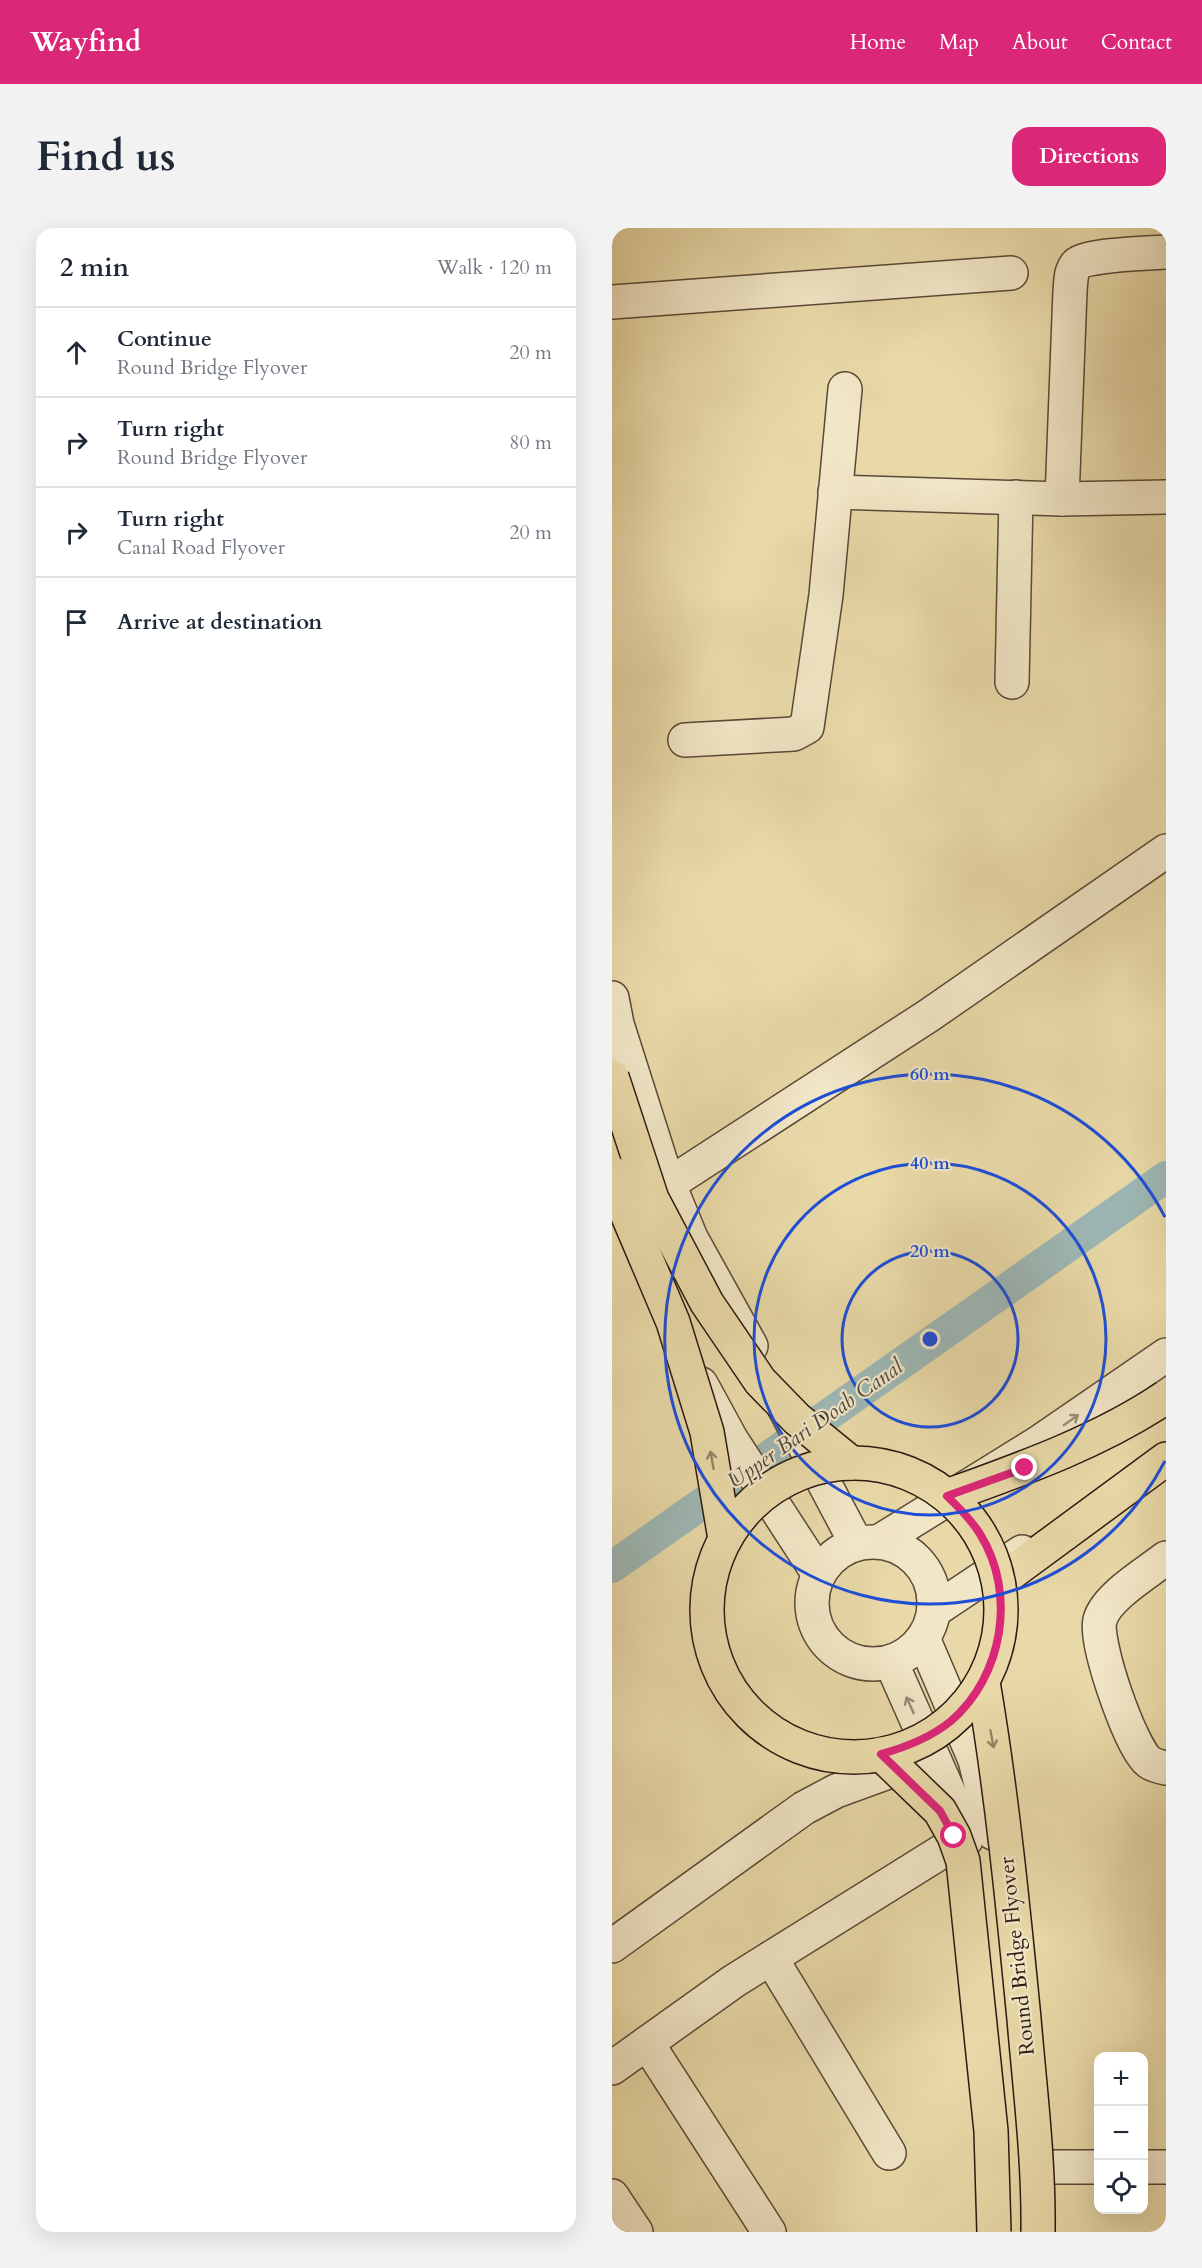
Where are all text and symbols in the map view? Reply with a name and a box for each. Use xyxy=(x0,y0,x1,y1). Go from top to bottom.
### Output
text: Wayfind xyxy=(30,23,141,61)
text: Home xyxy=(850,28,906,57)
text: Map xyxy=(939,28,979,57)
text: About xyxy=(1012,28,1068,57)
text: Contact xyxy=(1101,28,1172,57)
button: Directions xyxy=(1012,127,1166,186)
text: Find us xyxy=(36,128,176,185)
text: 2 min xyxy=(60,250,129,285)
text: Walk · 120 m xyxy=(437,254,552,281)
text: Continue xyxy=(117,324,212,354)
icon: ahead xyxy=(60,336,93,369)
text: 20 m xyxy=(509,339,552,366)
text: Round Bridge Flyover xyxy=(117,354,307,381)
text: Turn right xyxy=(117,414,224,444)
icon: right xyxy=(60,426,93,459)
text: 80 m xyxy=(509,429,552,456)
text: Round Bridge Flyover xyxy=(117,444,307,471)
text: Turn right xyxy=(117,504,224,534)
icon: right xyxy=(60,516,93,549)
text: 20 m xyxy=(509,519,552,546)
text: Canal Road Flyover xyxy=(117,534,285,561)
icon: arrive xyxy=(60,606,93,639)
text: Arrive at destination xyxy=(117,607,322,637)
text: 60 m xyxy=(910,1062,950,1087)
text: 40 m xyxy=(910,1151,950,1176)
text: 20 m xyxy=(910,1239,950,1264)
centre of rings xyxy=(920,1329,940,1349)
water label: Upper Bari Doab Canal xyxy=(721,1351,910,1496)
one-way arrow xyxy=(1063,1414,1079,1426)
one-way arrow xyxy=(707,1451,718,1471)
route end xyxy=(1011,1454,1037,1480)
one-way arrow xyxy=(904,1696,915,1714)
one-way arrow xyxy=(987,1729,998,1749)
route start xyxy=(940,1822,966,1848)
street label: Round Bridge Flyover xyxy=(992,1855,1042,2057)
map controls xyxy=(1094,2052,1148,2214)
button: + xyxy=(1094,2052,1148,2106)
button: − xyxy=(1094,2106,1148,2160)
button: locate xyxy=(1094,2160,1148,2214)

